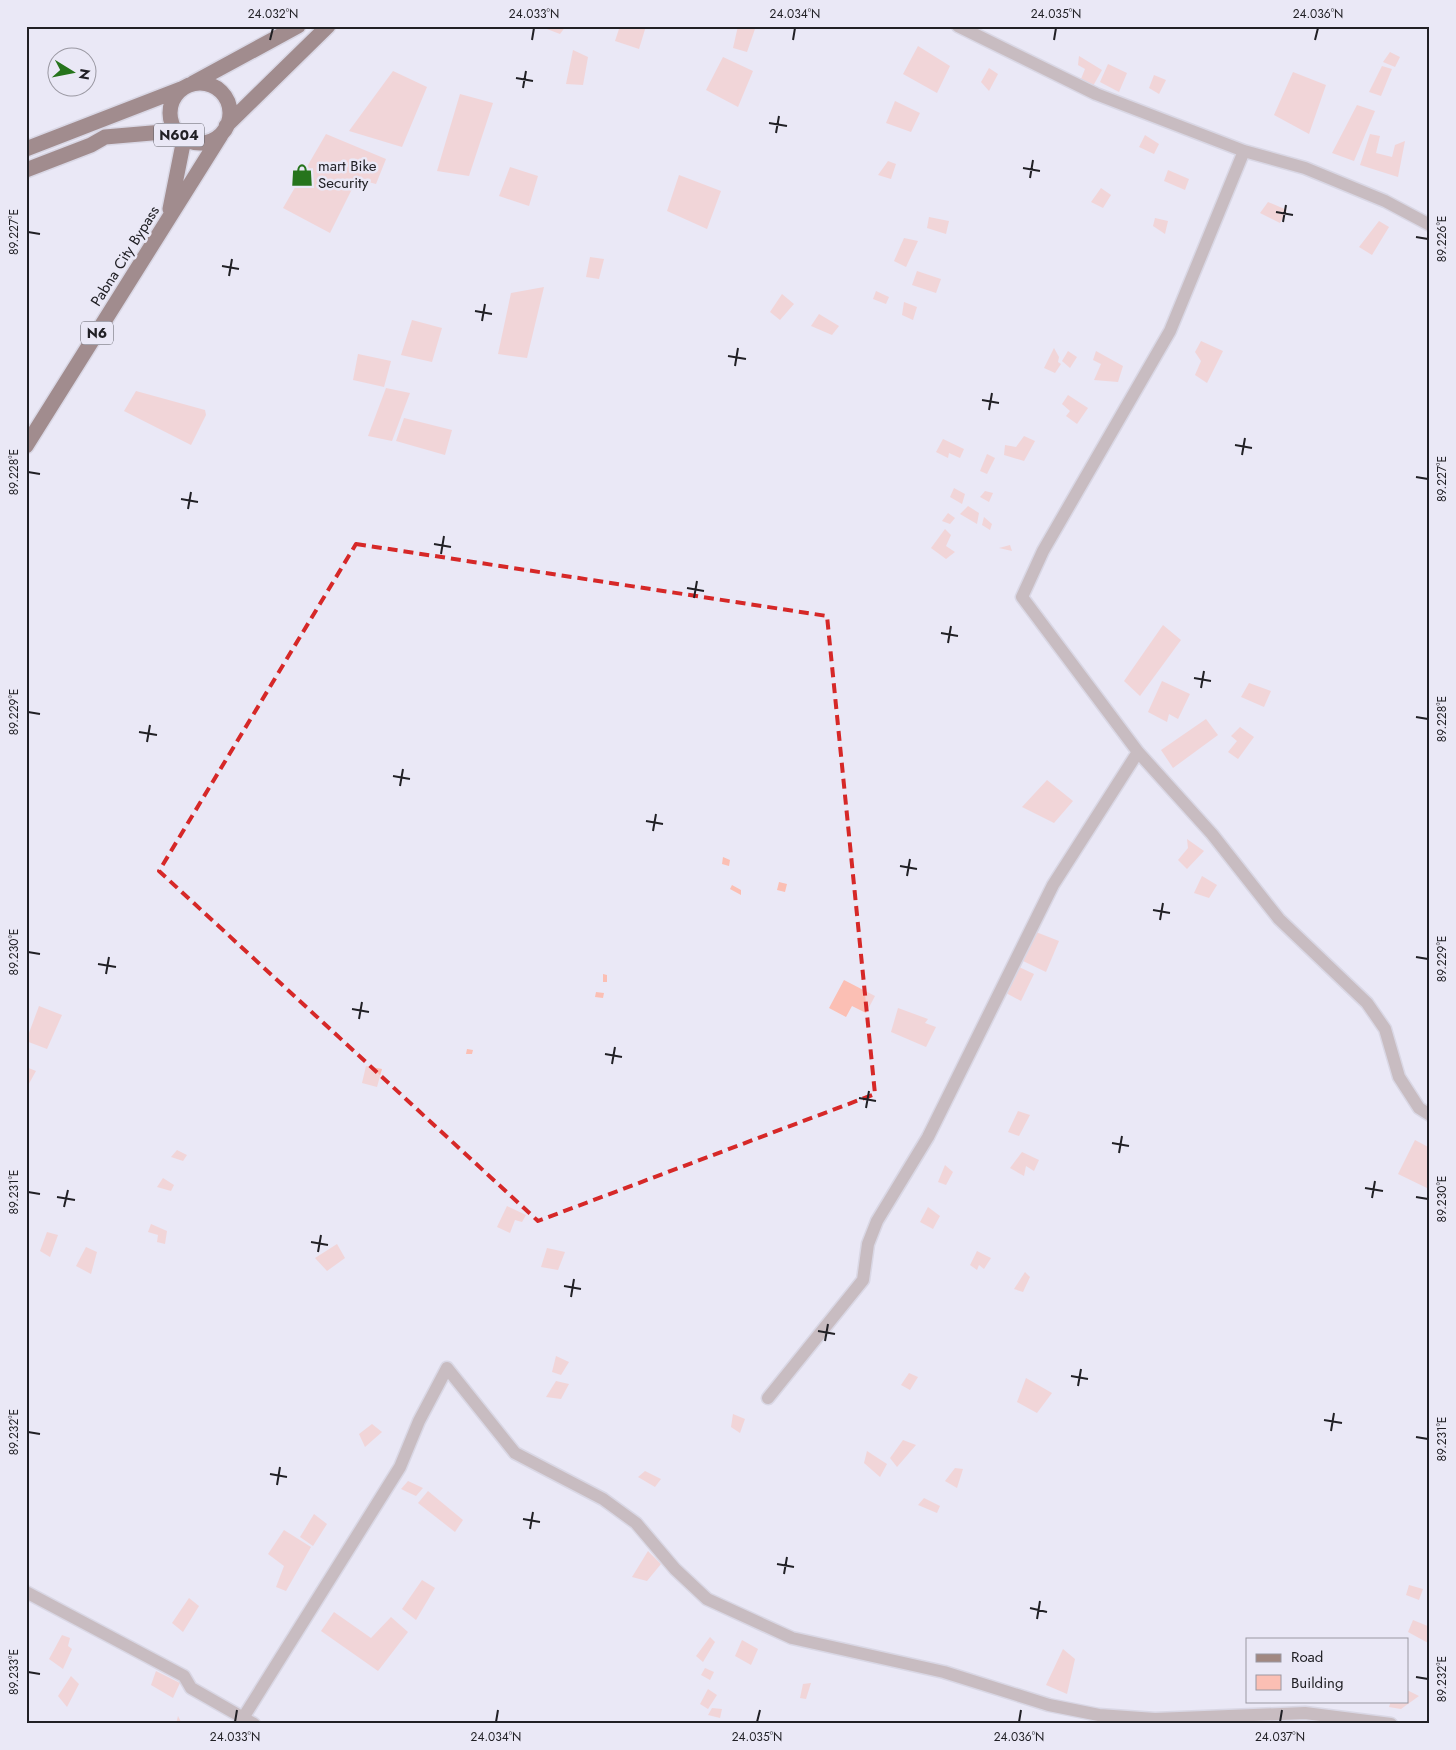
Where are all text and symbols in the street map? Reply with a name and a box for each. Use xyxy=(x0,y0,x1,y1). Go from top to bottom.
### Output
text: 24.032°N xyxy=(248,5,298,23)
text: 24.033°N xyxy=(509,5,559,23)
text: 24.034°N xyxy=(770,5,820,23)
text: 24.035°N xyxy=(1031,5,1081,23)
text: 24.036°N xyxy=(1293,5,1343,23)
north arrow xyxy=(48,48,98,98)
text: N xyxy=(74,67,96,81)
road number: N604 xyxy=(154,124,204,146)
place label: mart Bike Security xyxy=(318,155,377,194)
shop icon: mart Bike Security xyxy=(289,162,315,188)
street label: Pabna City Bypass xyxy=(85,201,165,311)
text: 89.227°E xyxy=(5,209,23,255)
text: 89.226°E xyxy=(1433,216,1451,262)
road number: N6 xyxy=(81,322,113,344)
text: 89.228°E xyxy=(5,449,23,495)
text: 89.227°E xyxy=(1433,456,1451,502)
text: 89.229°E xyxy=(5,689,23,735)
text: 89.228°E xyxy=(1433,696,1451,742)
text: 89.230°E xyxy=(5,929,23,975)
text: 89.229°E xyxy=(1433,936,1451,982)
text: 89.231°E xyxy=(5,1170,23,1214)
text: 89.230°E xyxy=(1433,1176,1451,1222)
text: 89.232°E xyxy=(5,1409,23,1455)
text: 89.231°E xyxy=(1433,1417,1451,1461)
legend xyxy=(1246,1638,1408,1702)
text: Road xyxy=(1291,1646,1323,1668)
text: 89.233°E xyxy=(5,1649,23,1695)
text: 89.232°E xyxy=(1433,1656,1451,1702)
text: Building xyxy=(1291,1672,1343,1694)
text: 24.033°N xyxy=(210,1728,260,1746)
text: 24.034°N xyxy=(471,1728,521,1746)
text: 24.035°N xyxy=(732,1728,782,1746)
text: 24.036°N xyxy=(994,1728,1044,1746)
text: 24.037°N xyxy=(1255,1728,1305,1746)

